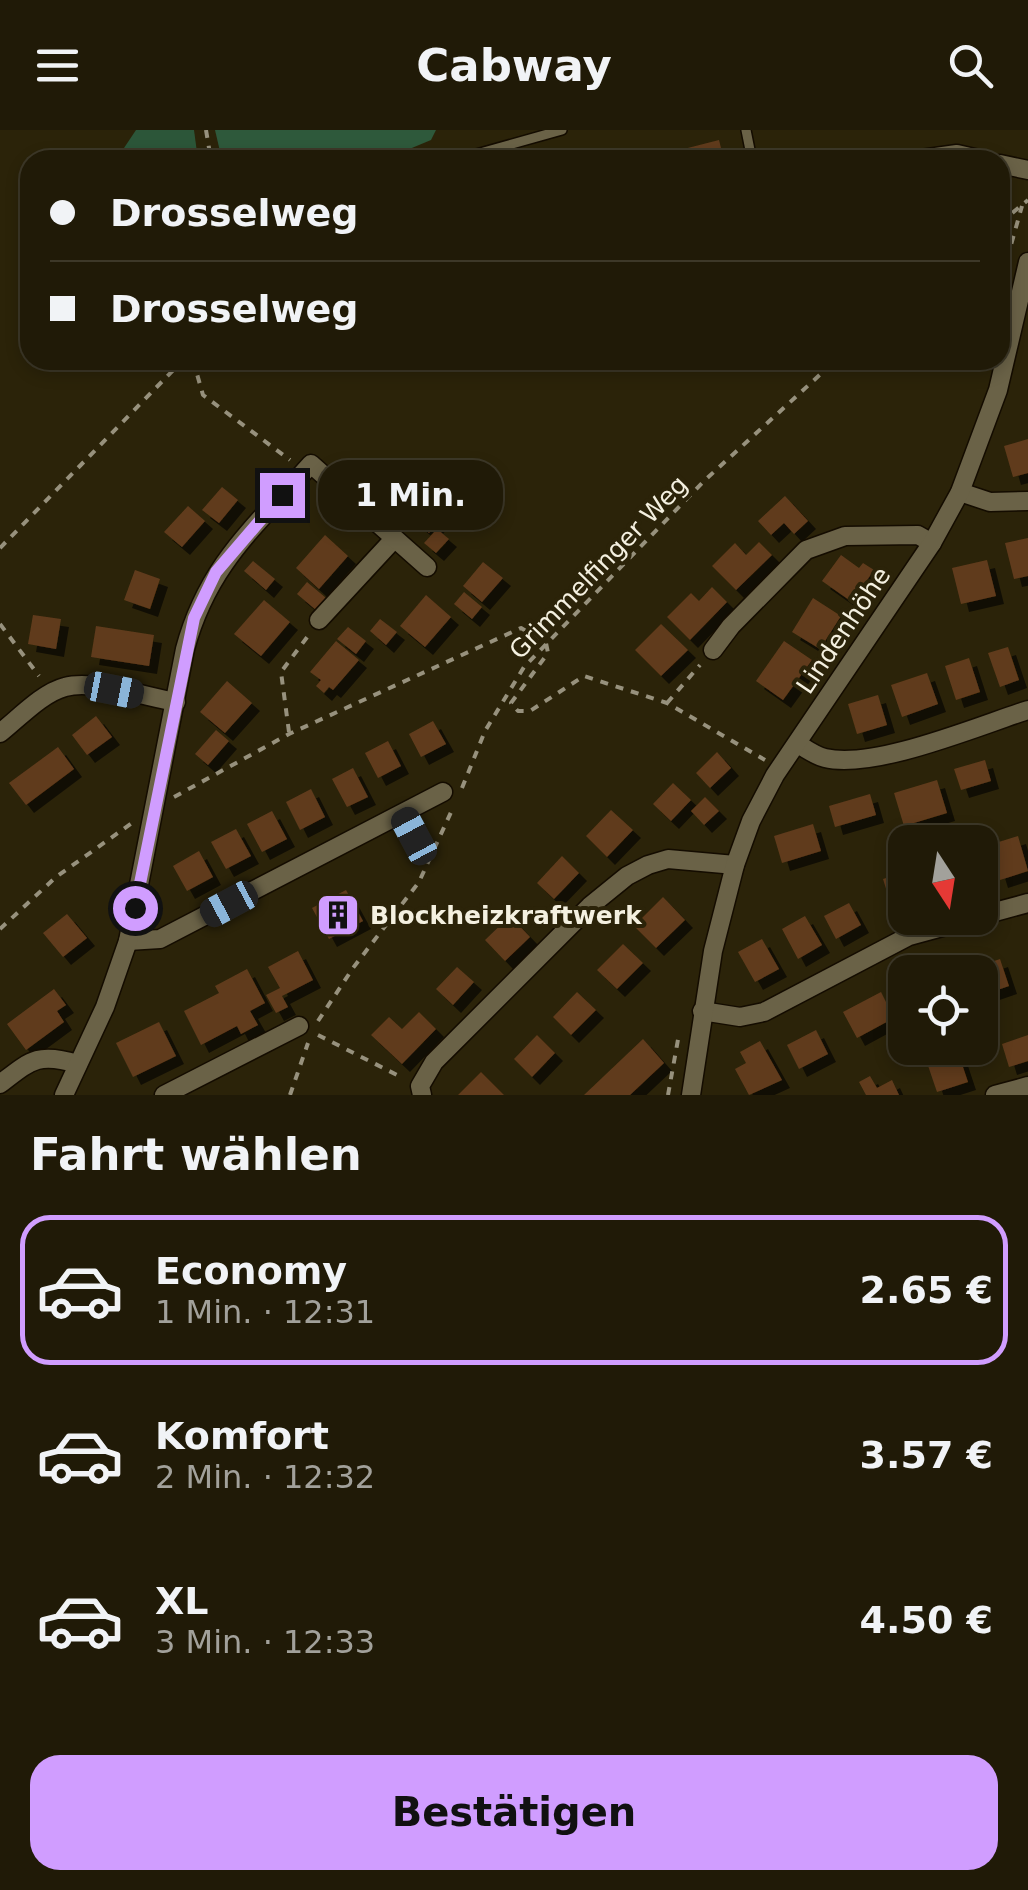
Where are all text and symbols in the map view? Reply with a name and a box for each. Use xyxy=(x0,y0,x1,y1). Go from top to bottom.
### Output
icon: menu xyxy=(30,38,85,93)
icon: search xyxy=(943,38,998,93)
text: Cabway xyxy=(416,39,612,92)
text: Drosselweg xyxy=(110,191,359,235)
text: Drosselweg xyxy=(110,287,359,331)
callout: 1 Min. xyxy=(317,460,502,530)
street label: Grimmelfinger Weg xyxy=(503,470,693,665)
route end xyxy=(260,473,305,518)
text: 1 Min. xyxy=(355,476,466,514)
street label: Lindenhöhe xyxy=(791,562,896,699)
car xyxy=(82,670,146,710)
car xyxy=(387,802,441,870)
north arrow xyxy=(888,825,998,935)
map controls xyxy=(888,825,998,1065)
car xyxy=(195,877,263,931)
route start xyxy=(113,886,158,931)
building icon: Blockheizkraftwerk xyxy=(315,892,361,938)
place label: Blockheizkraftwerk xyxy=(370,901,643,930)
button: locate xyxy=(888,955,998,1065)
text: Fahrt wählen xyxy=(30,1128,362,1181)
icon: car xyxy=(35,1245,125,1335)
text: Economy xyxy=(155,1249,347,1293)
text: 2.65 € xyxy=(860,1268,993,1312)
text: 1 Min. · 12:31 xyxy=(155,1293,375,1331)
icon: car xyxy=(35,1410,125,1500)
text: Komfort xyxy=(155,1414,329,1458)
text: 3.57 € xyxy=(860,1433,993,1477)
text: 2 Min. · 12:32 xyxy=(155,1458,375,1496)
icon: car xyxy=(35,1575,125,1665)
text: XL xyxy=(155,1579,209,1623)
text: 4.50 € xyxy=(860,1598,993,1642)
text: 3 Min. · 12:33 xyxy=(155,1623,375,1661)
button: Bestätigen xyxy=(30,1755,998,1870)

